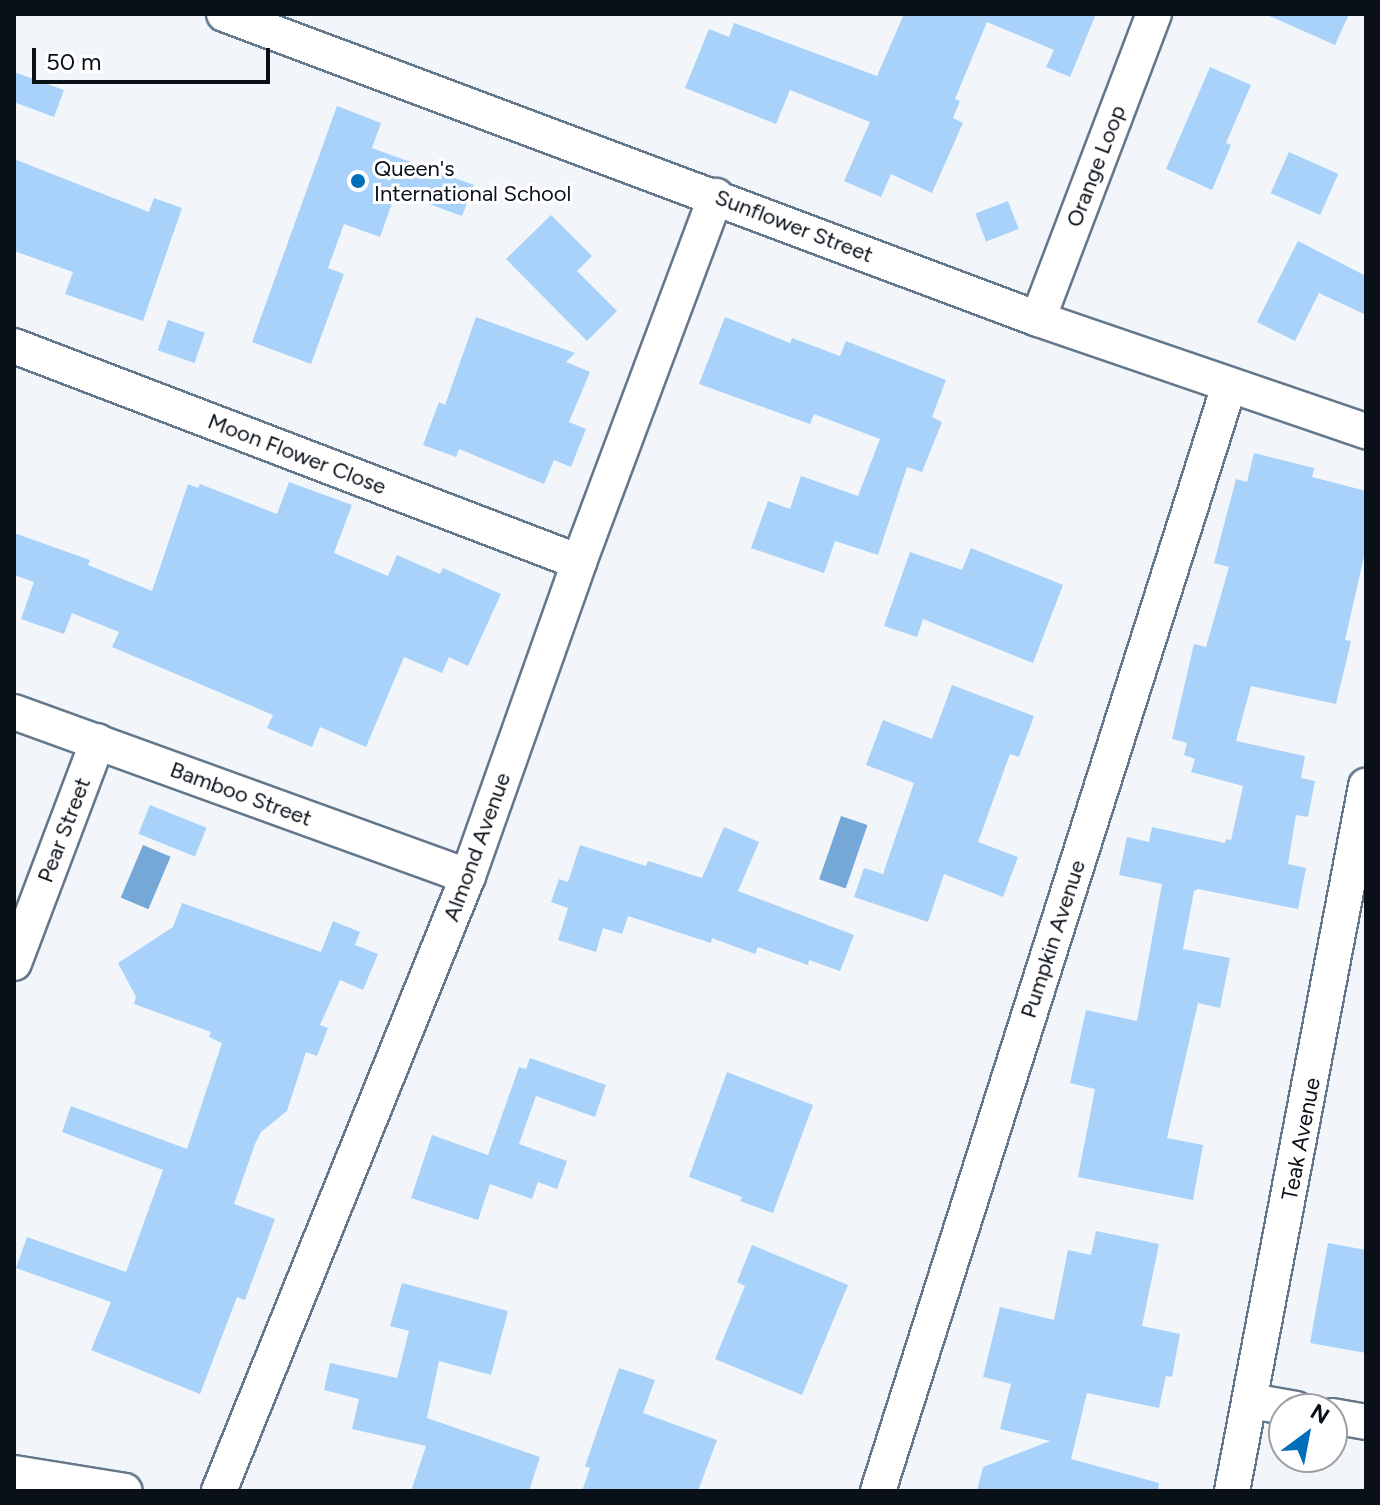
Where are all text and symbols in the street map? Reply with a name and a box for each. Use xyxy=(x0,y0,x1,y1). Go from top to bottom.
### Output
scale bar xyxy=(36,32,274,82)
text: 50 m xyxy=(46,47,102,76)
street label: Orange Loop xyxy=(1061,101,1131,231)
place label: Queen's International School xyxy=(374,155,571,206)
marker: Queen's International School xyxy=(349,172,367,190)
street label: Sunflower Street xyxy=(711,184,877,268)
street label: Moon Flower Close xyxy=(204,408,390,500)
street label: Bamboo Street xyxy=(167,756,315,832)
street label: Almond Avenue xyxy=(438,769,516,925)
street label: Pear Street xyxy=(32,774,96,886)
street label: Pumpkin Avenue xyxy=(1015,857,1091,1021)
street label: Teak Avenue xyxy=(1276,1075,1326,1203)
north arrow xyxy=(1268,1393,1348,1473)
text: N xyxy=(1306,1398,1334,1430)

